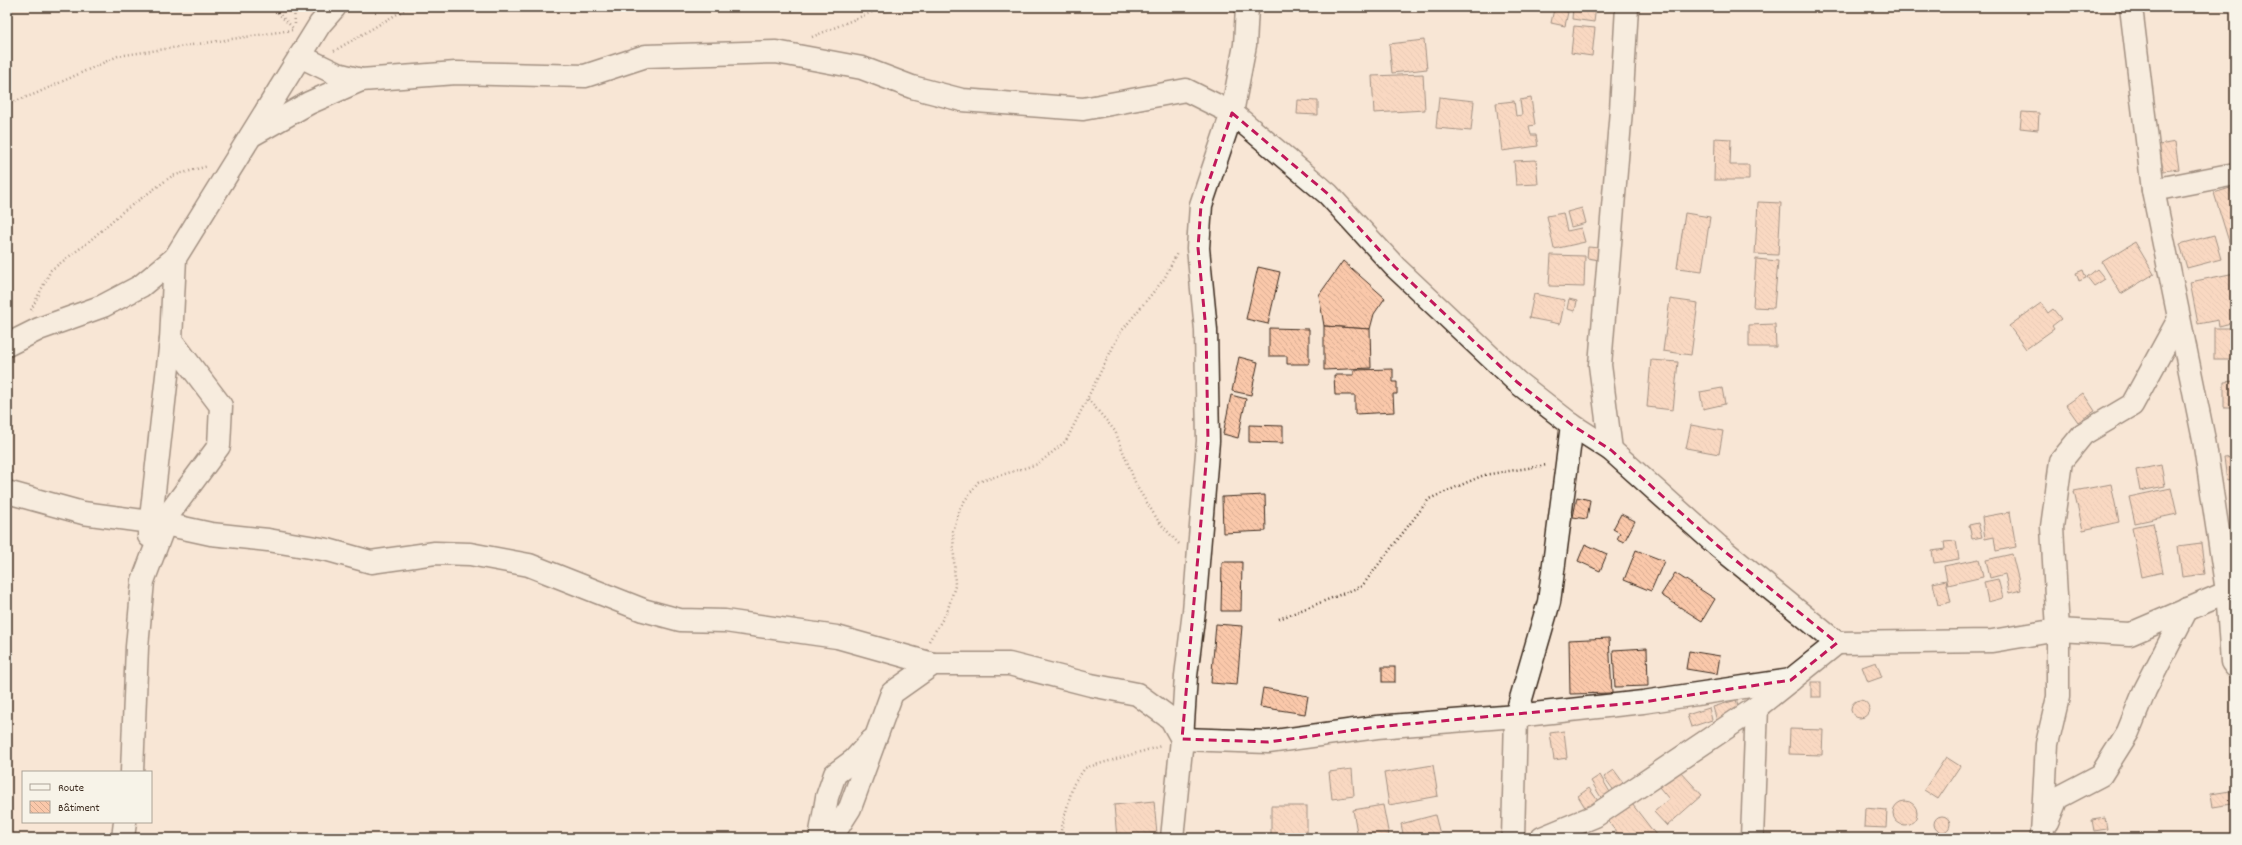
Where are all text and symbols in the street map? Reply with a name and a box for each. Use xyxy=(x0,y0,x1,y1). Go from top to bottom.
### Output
legend xyxy=(22,771,152,823)
text: Route xyxy=(58,780,84,797)
text: Bâtiment xyxy=(58,800,100,817)

